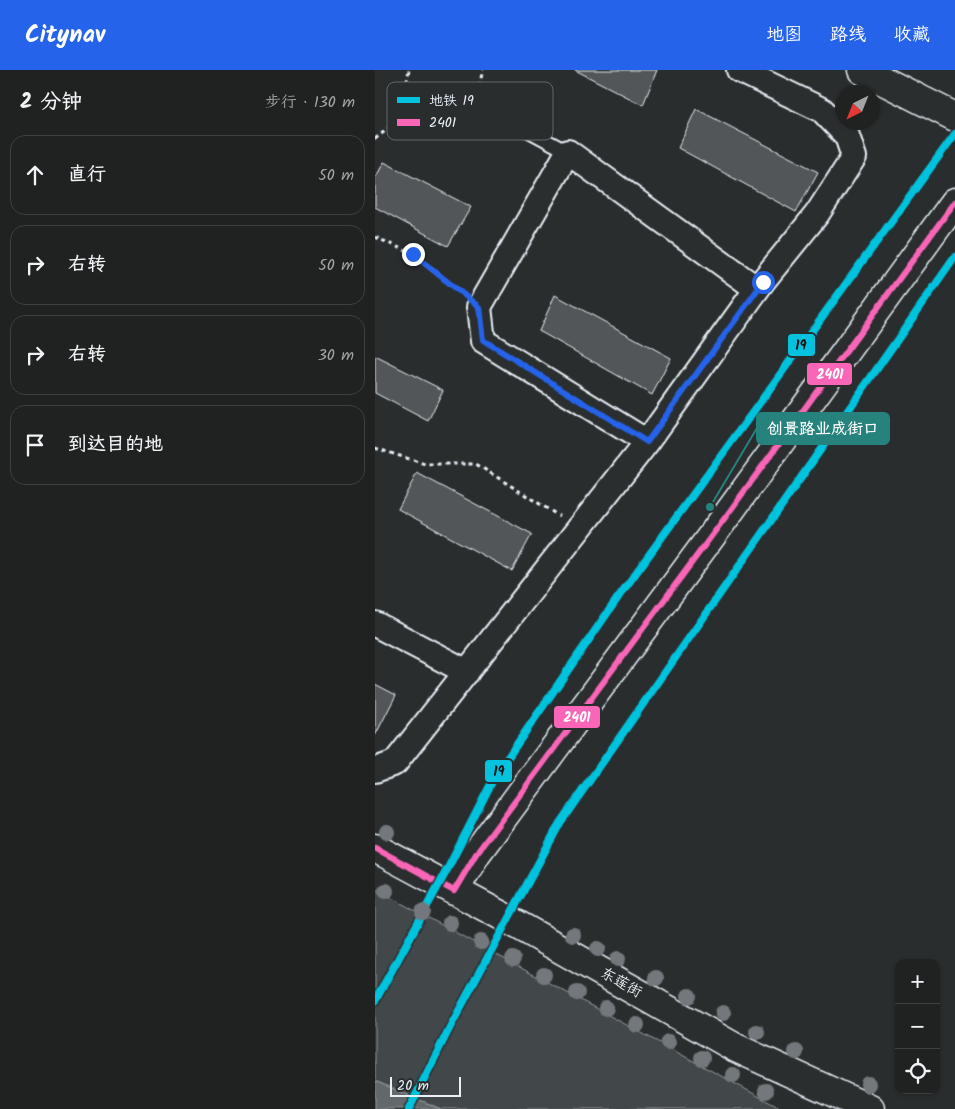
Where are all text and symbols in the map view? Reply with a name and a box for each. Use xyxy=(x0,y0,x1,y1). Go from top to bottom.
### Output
text: Citynav xyxy=(25,16,105,55)
text: 地图 xyxy=(766,21,802,50)
text: 路线 xyxy=(830,21,866,50)
text: 收藏 xyxy=(894,21,930,50)
legend xyxy=(387,82,553,140)
north arrow xyxy=(835,85,880,130)
text: 2 分钟 xyxy=(20,86,82,119)
text: 步行 · 130 m xyxy=(265,90,355,115)
text: 地铁 19 xyxy=(429,90,474,112)
text: 2401 xyxy=(429,112,456,134)
text: 直行 xyxy=(68,160,106,190)
icon: ahead xyxy=(21,161,49,189)
text: 50 m xyxy=(318,163,354,188)
route end xyxy=(402,243,425,266)
text: 右转 xyxy=(68,250,106,280)
icon: right xyxy=(21,251,49,279)
text: 50 m xyxy=(318,253,354,278)
route start xyxy=(752,271,775,294)
line badge: 19 xyxy=(787,333,816,357)
text: 19 xyxy=(795,335,807,357)
text: 右转 xyxy=(68,340,106,370)
icon: right xyxy=(21,341,49,369)
text: 30 m xyxy=(318,343,354,368)
line badge: 2401 xyxy=(806,362,853,386)
text: 2401 xyxy=(816,364,844,386)
callout: 创景路业成街口 xyxy=(757,413,889,444)
text: 创景路业成街口 xyxy=(767,417,879,442)
text: 到达目的地 xyxy=(68,430,163,460)
icon: arrive xyxy=(21,431,49,459)
line badge: 2401 xyxy=(553,705,601,729)
text: 2401 xyxy=(563,707,591,729)
line badge: 19 xyxy=(484,759,513,783)
text: 19 xyxy=(493,761,505,783)
map controls xyxy=(895,959,940,1094)
button: + xyxy=(895,959,940,1004)
street label: 东莲街 xyxy=(595,962,647,1004)
button: − xyxy=(895,1004,940,1049)
button: locate xyxy=(895,1049,940,1094)
scale bar xyxy=(390,1074,461,1097)
text: 20 m xyxy=(397,1075,429,1097)

